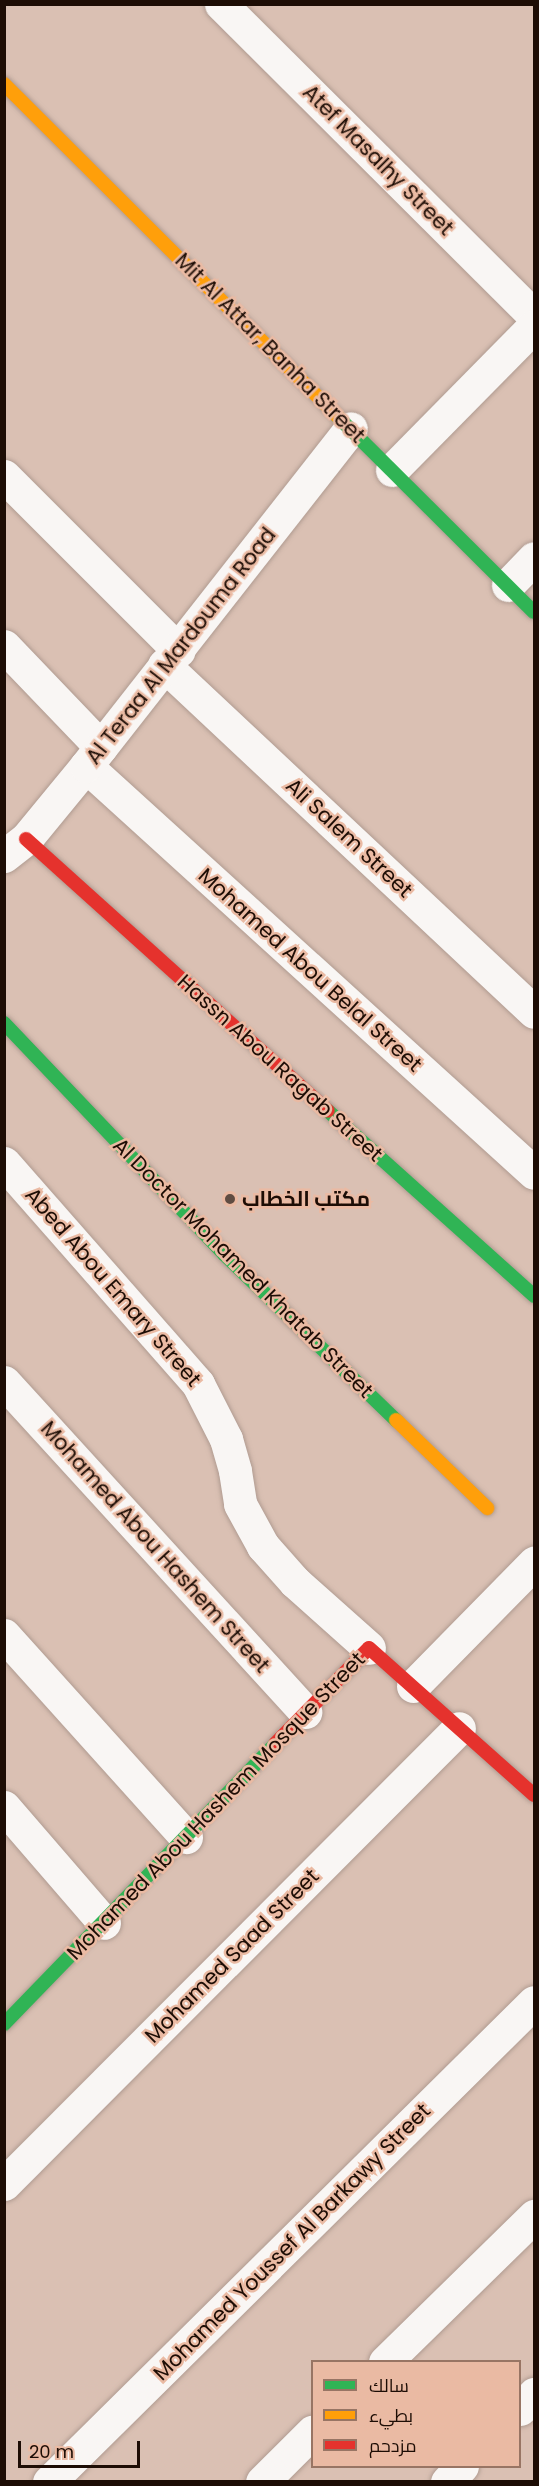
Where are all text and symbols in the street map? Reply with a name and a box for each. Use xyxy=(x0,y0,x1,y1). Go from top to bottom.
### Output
street label: Atef Masalhy Street xyxy=(298,80,458,240)
street label: Mit Al Attar, Banha Street xyxy=(170,248,370,448)
street label: Al Teraa Al Mardouma Road xyxy=(81,523,281,769)
street label: Ali Salem Street xyxy=(281,773,417,903)
street label: Mohamed Abou Belal Street xyxy=(193,863,427,1077)
street label: Hassn Abou Ragab Street xyxy=(172,969,388,1167)
street label: Al Doctor Mohamed Khatab Street xyxy=(108,1133,378,1403)
street label: Abed Abou Emary Street xyxy=(20,1182,206,1392)
place label: مكتب الخطاب xyxy=(242,1186,370,1212)
marker: مكتب الخطاب xyxy=(223,1192,237,1206)
street label: Mohamed Abou Hashem Street xyxy=(35,1416,275,1678)
street label: Mohamed Abou Hashem Mosque Street xyxy=(62,1647,370,1965)
street label: Mohamed Saad Street xyxy=(140,1864,324,2048)
street label: Mohamed Youssef Al Barkawy Street xyxy=(148,2098,436,2386)
legend xyxy=(311,2360,521,2468)
text: سالك xyxy=(369,2373,409,2398)
text: بطيء xyxy=(369,2403,413,2428)
scale bar xyxy=(21,2429,142,2467)
text: مزدحم xyxy=(369,2433,417,2458)
text: 20 m xyxy=(29,2439,74,2464)

